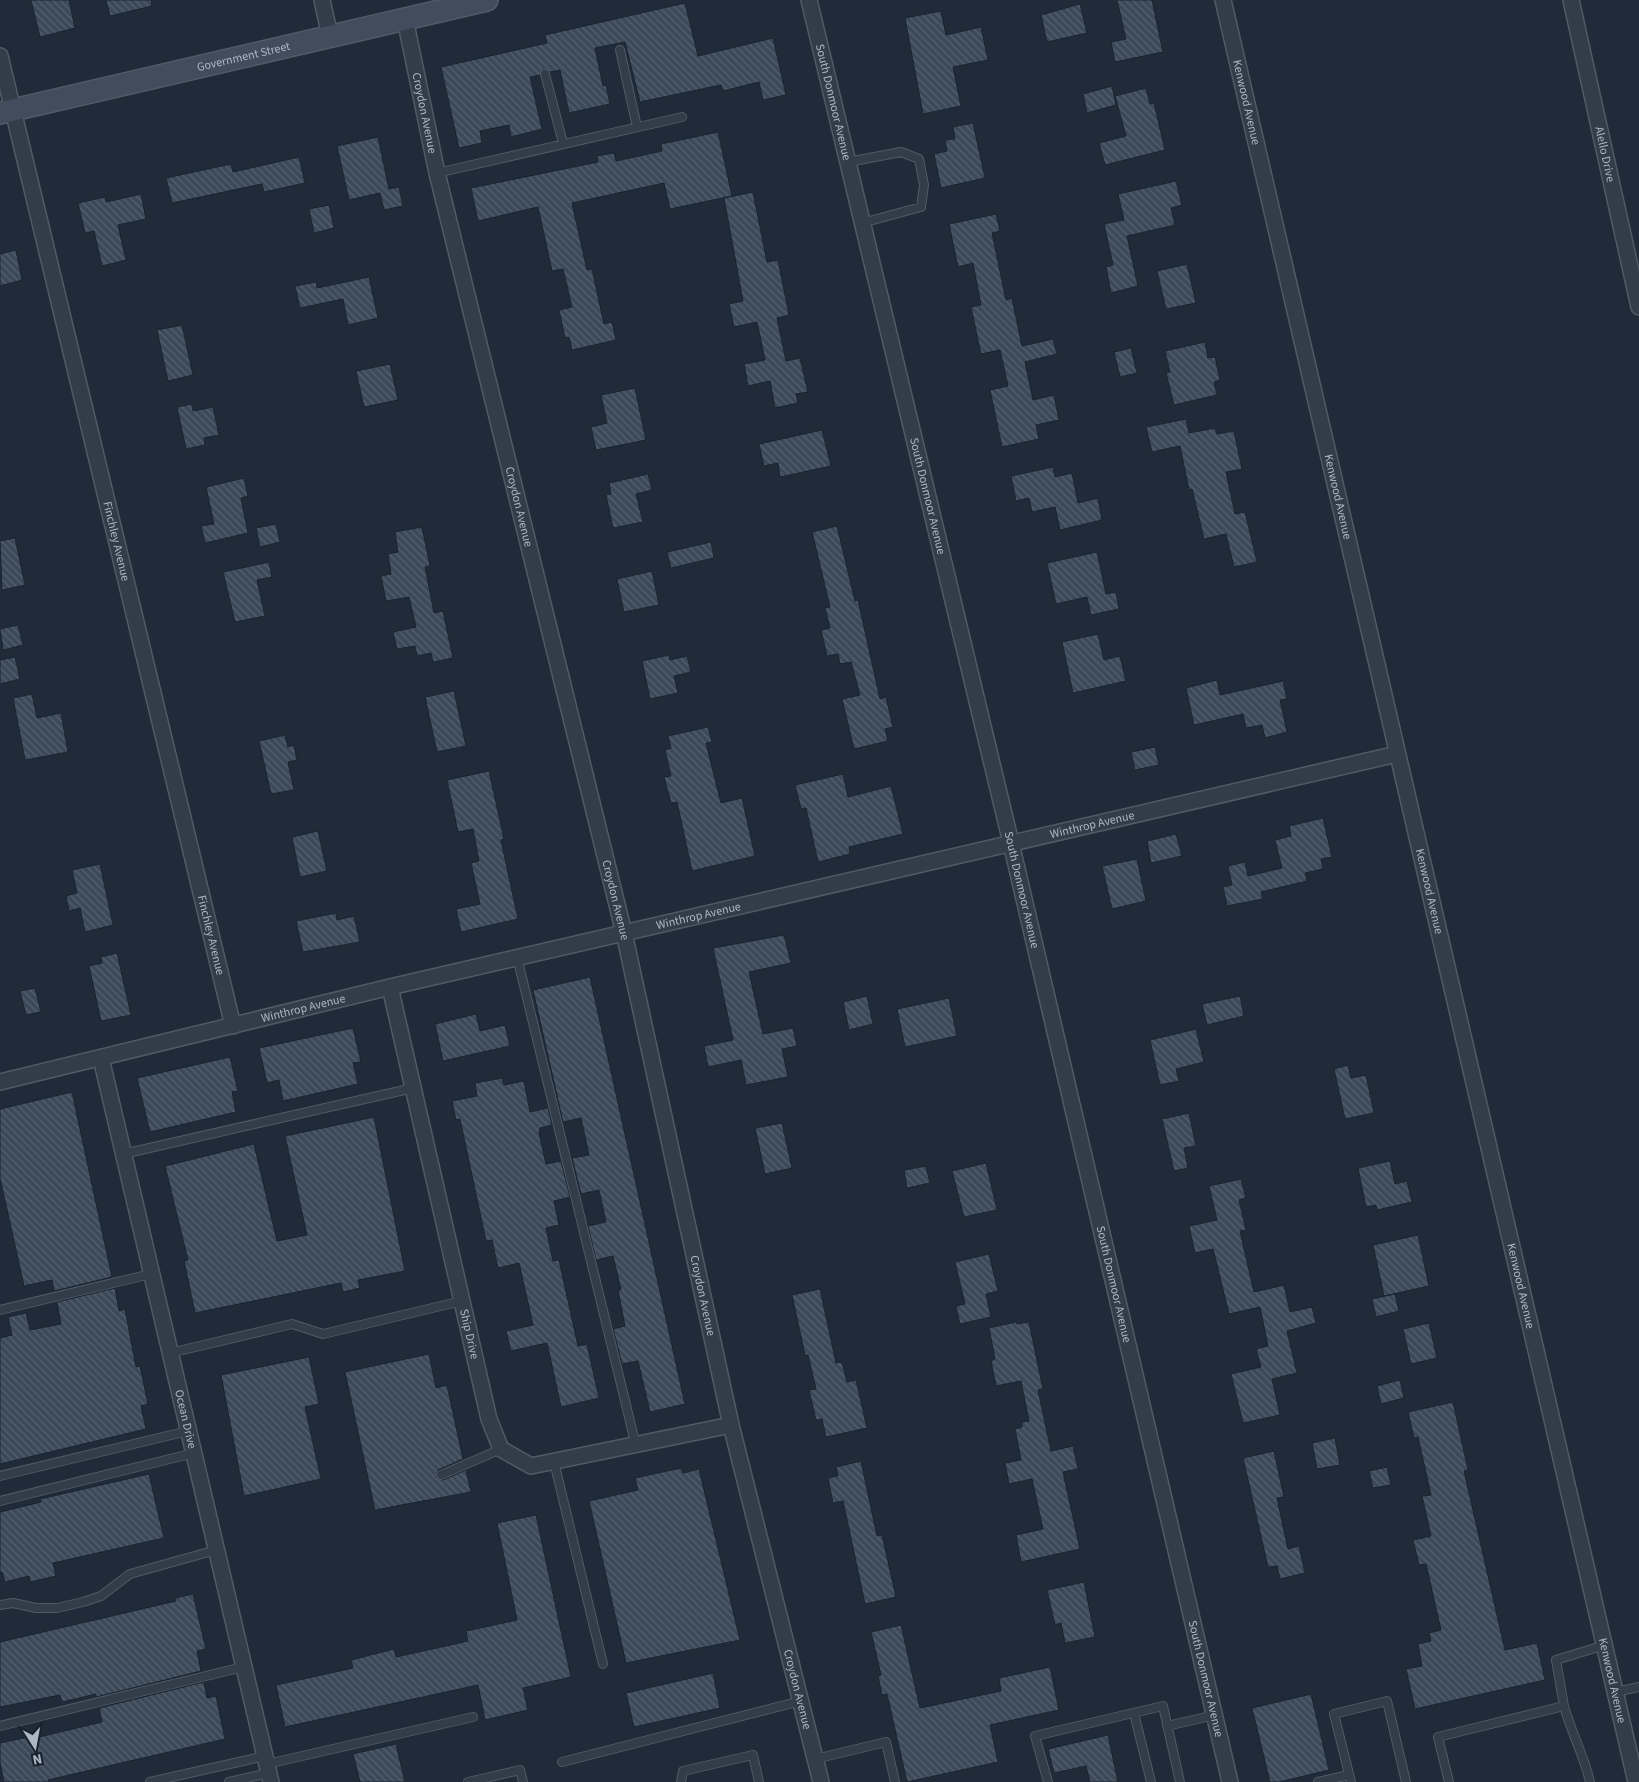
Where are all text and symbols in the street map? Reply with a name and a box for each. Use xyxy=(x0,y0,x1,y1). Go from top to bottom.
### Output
street label: Government Street xyxy=(195,38,292,76)
street label: South Donmoor Avenue xyxy=(811,42,855,162)
street label: Kenwood Avenue xyxy=(1228,58,1264,147)
street label: Croydon Avenue xyxy=(407,71,441,155)
street label: Alello Drive xyxy=(1590,125,1619,184)
street label: South Donmoor Avenue xyxy=(905,436,950,556)
street label: Kenwood Avenue xyxy=(1320,453,1356,541)
street label: Croydon Avenue xyxy=(501,465,537,549)
street label: Finchley Avenue xyxy=(98,500,134,583)
street label: Winthrop Avenue xyxy=(1048,807,1136,843)
street label: South Donmoor Avenue xyxy=(1000,830,1043,950)
street label: Kenwood Avenue xyxy=(1411,847,1447,936)
street label: Croydon Avenue xyxy=(597,858,633,942)
street label: Finchley Avenue xyxy=(193,893,228,977)
street label: Winthrop Avenue xyxy=(655,898,743,934)
street label: Winthrop Avenue xyxy=(259,990,347,1027)
street label: South Donmoor Avenue xyxy=(1092,1224,1135,1345)
street label: Kenwood Avenue xyxy=(1502,1242,1539,1330)
street label: Croydon Avenue xyxy=(685,1254,719,1338)
street label: Ship Drive xyxy=(455,1307,483,1361)
street label: Ocean Drive xyxy=(170,1388,200,1451)
street label: South Donmoor Avenue xyxy=(1184,1619,1227,1739)
street label: Kenwood Avenue xyxy=(1594,1636,1630,1725)
street label: Croydon Avenue xyxy=(779,1648,815,1731)
north arrow xyxy=(10,1722,60,1772)
text: N xyxy=(31,1748,44,1769)

